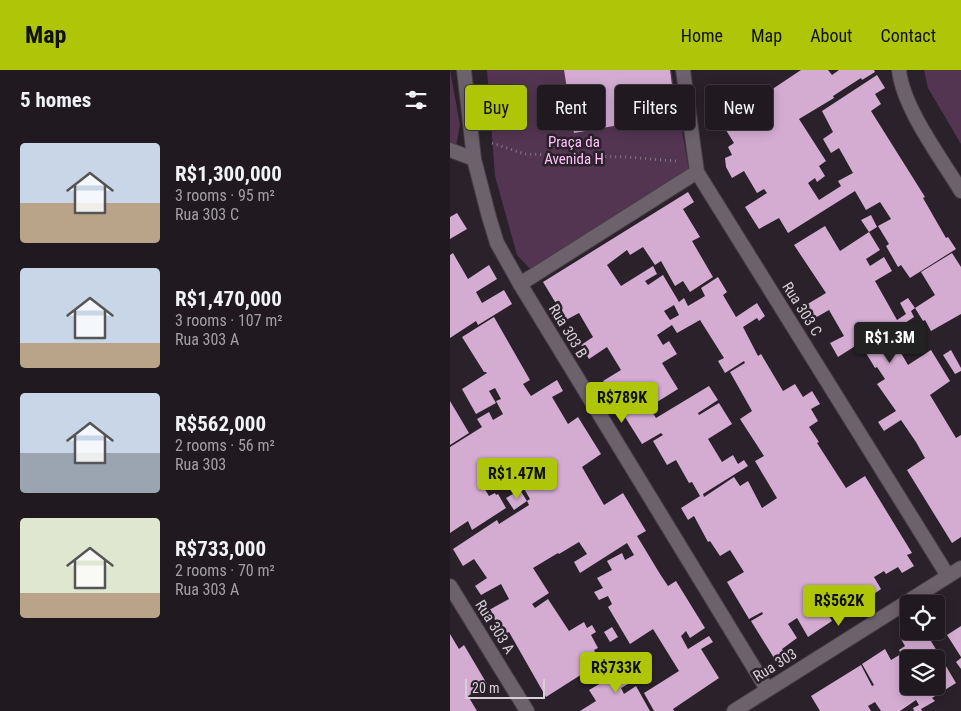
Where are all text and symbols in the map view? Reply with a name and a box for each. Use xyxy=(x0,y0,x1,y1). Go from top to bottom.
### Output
text: Map xyxy=(25,21,66,49)
text: Home xyxy=(681,25,723,46)
text: Map xyxy=(751,25,782,46)
text: About xyxy=(810,25,852,46)
text: Contact xyxy=(880,25,936,46)
chip: Buy xyxy=(465,85,527,130)
chip: Rent xyxy=(537,85,605,130)
chip: Filters xyxy=(615,85,695,130)
chip: New xyxy=(705,85,773,130)
icon: filters xyxy=(402,86,430,114)
text: 5 homes xyxy=(20,88,91,112)
park label: Praça da Avenida H xyxy=(544,133,604,168)
text: R$1,300,000 xyxy=(175,162,282,186)
icon: home xyxy=(60,163,120,223)
text: 3 rooms · 95 m² xyxy=(175,186,275,205)
text: Rua 303 C xyxy=(175,205,239,224)
street label: Rua 303 C xyxy=(778,279,826,339)
text: R$1,470,000 xyxy=(175,287,282,311)
icon: home xyxy=(60,288,120,348)
street label: Rua 303 B xyxy=(545,301,591,361)
text: 3 rooms · 107 m² xyxy=(175,311,283,330)
pin: R$1.3M xyxy=(849,322,931,364)
text: R$1.3M xyxy=(865,328,915,347)
text: Rua 303 A xyxy=(175,330,239,349)
pin: R$789K xyxy=(581,382,663,424)
text: R$789K xyxy=(597,388,647,407)
text: R$562,000 xyxy=(175,412,266,436)
icon: home xyxy=(60,413,120,473)
text: 2 rooms · 56 m² xyxy=(175,436,275,455)
text: Rua 303 xyxy=(175,455,226,474)
pin: R$1.47M xyxy=(471,458,563,500)
text: R$1.47M xyxy=(488,464,546,483)
text: R$733,000 xyxy=(175,537,266,561)
icon: home xyxy=(60,538,120,598)
text: 2 rooms · 70 m² xyxy=(175,561,275,580)
text: Rua 303 A xyxy=(175,580,239,599)
pin: R$562K xyxy=(798,584,880,627)
text: R$562K xyxy=(814,591,864,610)
map controls xyxy=(900,595,945,695)
button: locate xyxy=(900,595,945,640)
street label: Rua 303 A xyxy=(471,597,519,658)
street label: Rua 303 xyxy=(750,645,800,685)
button: layers xyxy=(900,650,945,695)
pin: R$733K xyxy=(575,652,657,694)
text: R$733K xyxy=(591,658,641,677)
scale bar xyxy=(465,676,545,699)
text: 20 m xyxy=(472,680,500,696)

